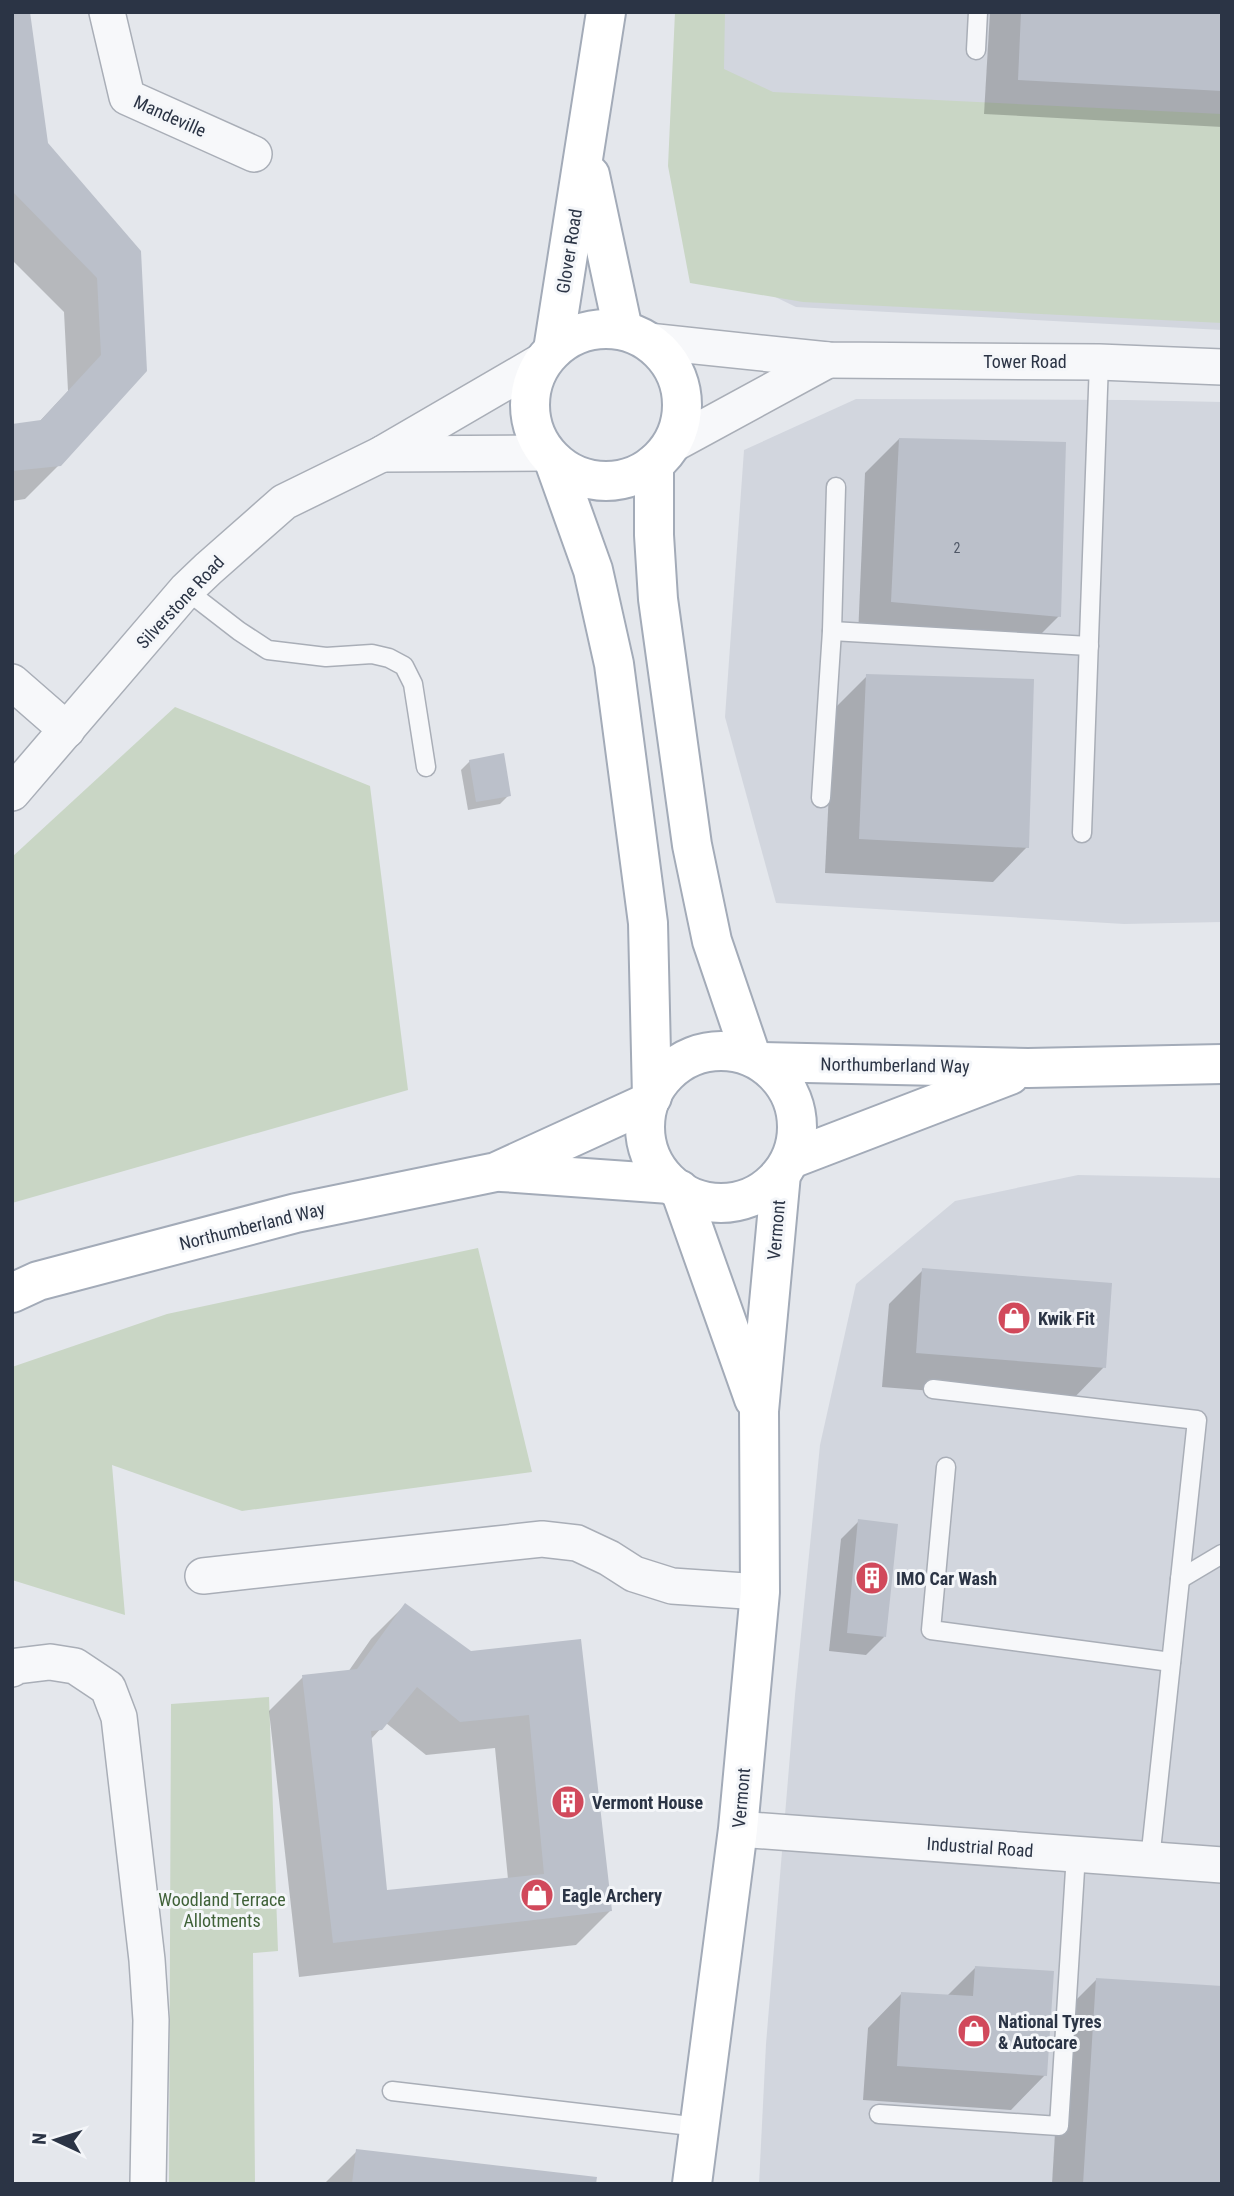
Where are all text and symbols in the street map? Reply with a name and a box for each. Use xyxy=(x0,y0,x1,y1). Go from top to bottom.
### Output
street label: Mandeville xyxy=(131,91,209,141)
street label: Glover Road xyxy=(552,207,586,295)
street label: Tower Road xyxy=(983,351,1067,372)
house number: 2 xyxy=(954,540,961,556)
street label: Silverstone Road xyxy=(132,551,228,653)
street label: Northumberland Way xyxy=(820,1053,970,1077)
street label: Northumberland Way xyxy=(177,1198,327,1254)
street label: Vermont xyxy=(763,1199,789,1261)
shop icon: Kwik Fit xyxy=(995,1299,1033,1337)
place label: Kwik Fit xyxy=(1038,1308,1095,1329)
building icon: IMO Car Wash xyxy=(853,1559,891,1597)
place label: IMO Car Wash xyxy=(896,1568,997,1589)
street label: Vermont xyxy=(728,1767,754,1829)
building icon: Vermont House xyxy=(549,1783,587,1821)
place label: Vermont House xyxy=(592,1792,703,1813)
street label: Industrial Road xyxy=(926,1833,1034,1861)
shop icon: Eagle Archery xyxy=(518,1876,556,1914)
place label: Eagle Archery xyxy=(562,1885,662,1906)
park label: Woodland Terrace Allotments xyxy=(158,1889,286,1931)
place label: National Tyres & Autocare xyxy=(998,2011,1102,2053)
shop icon: National Tyres & Autocare xyxy=(955,2012,993,2050)
north arrow xyxy=(21,2105,91,2175)
text: N xyxy=(28,2132,51,2145)

